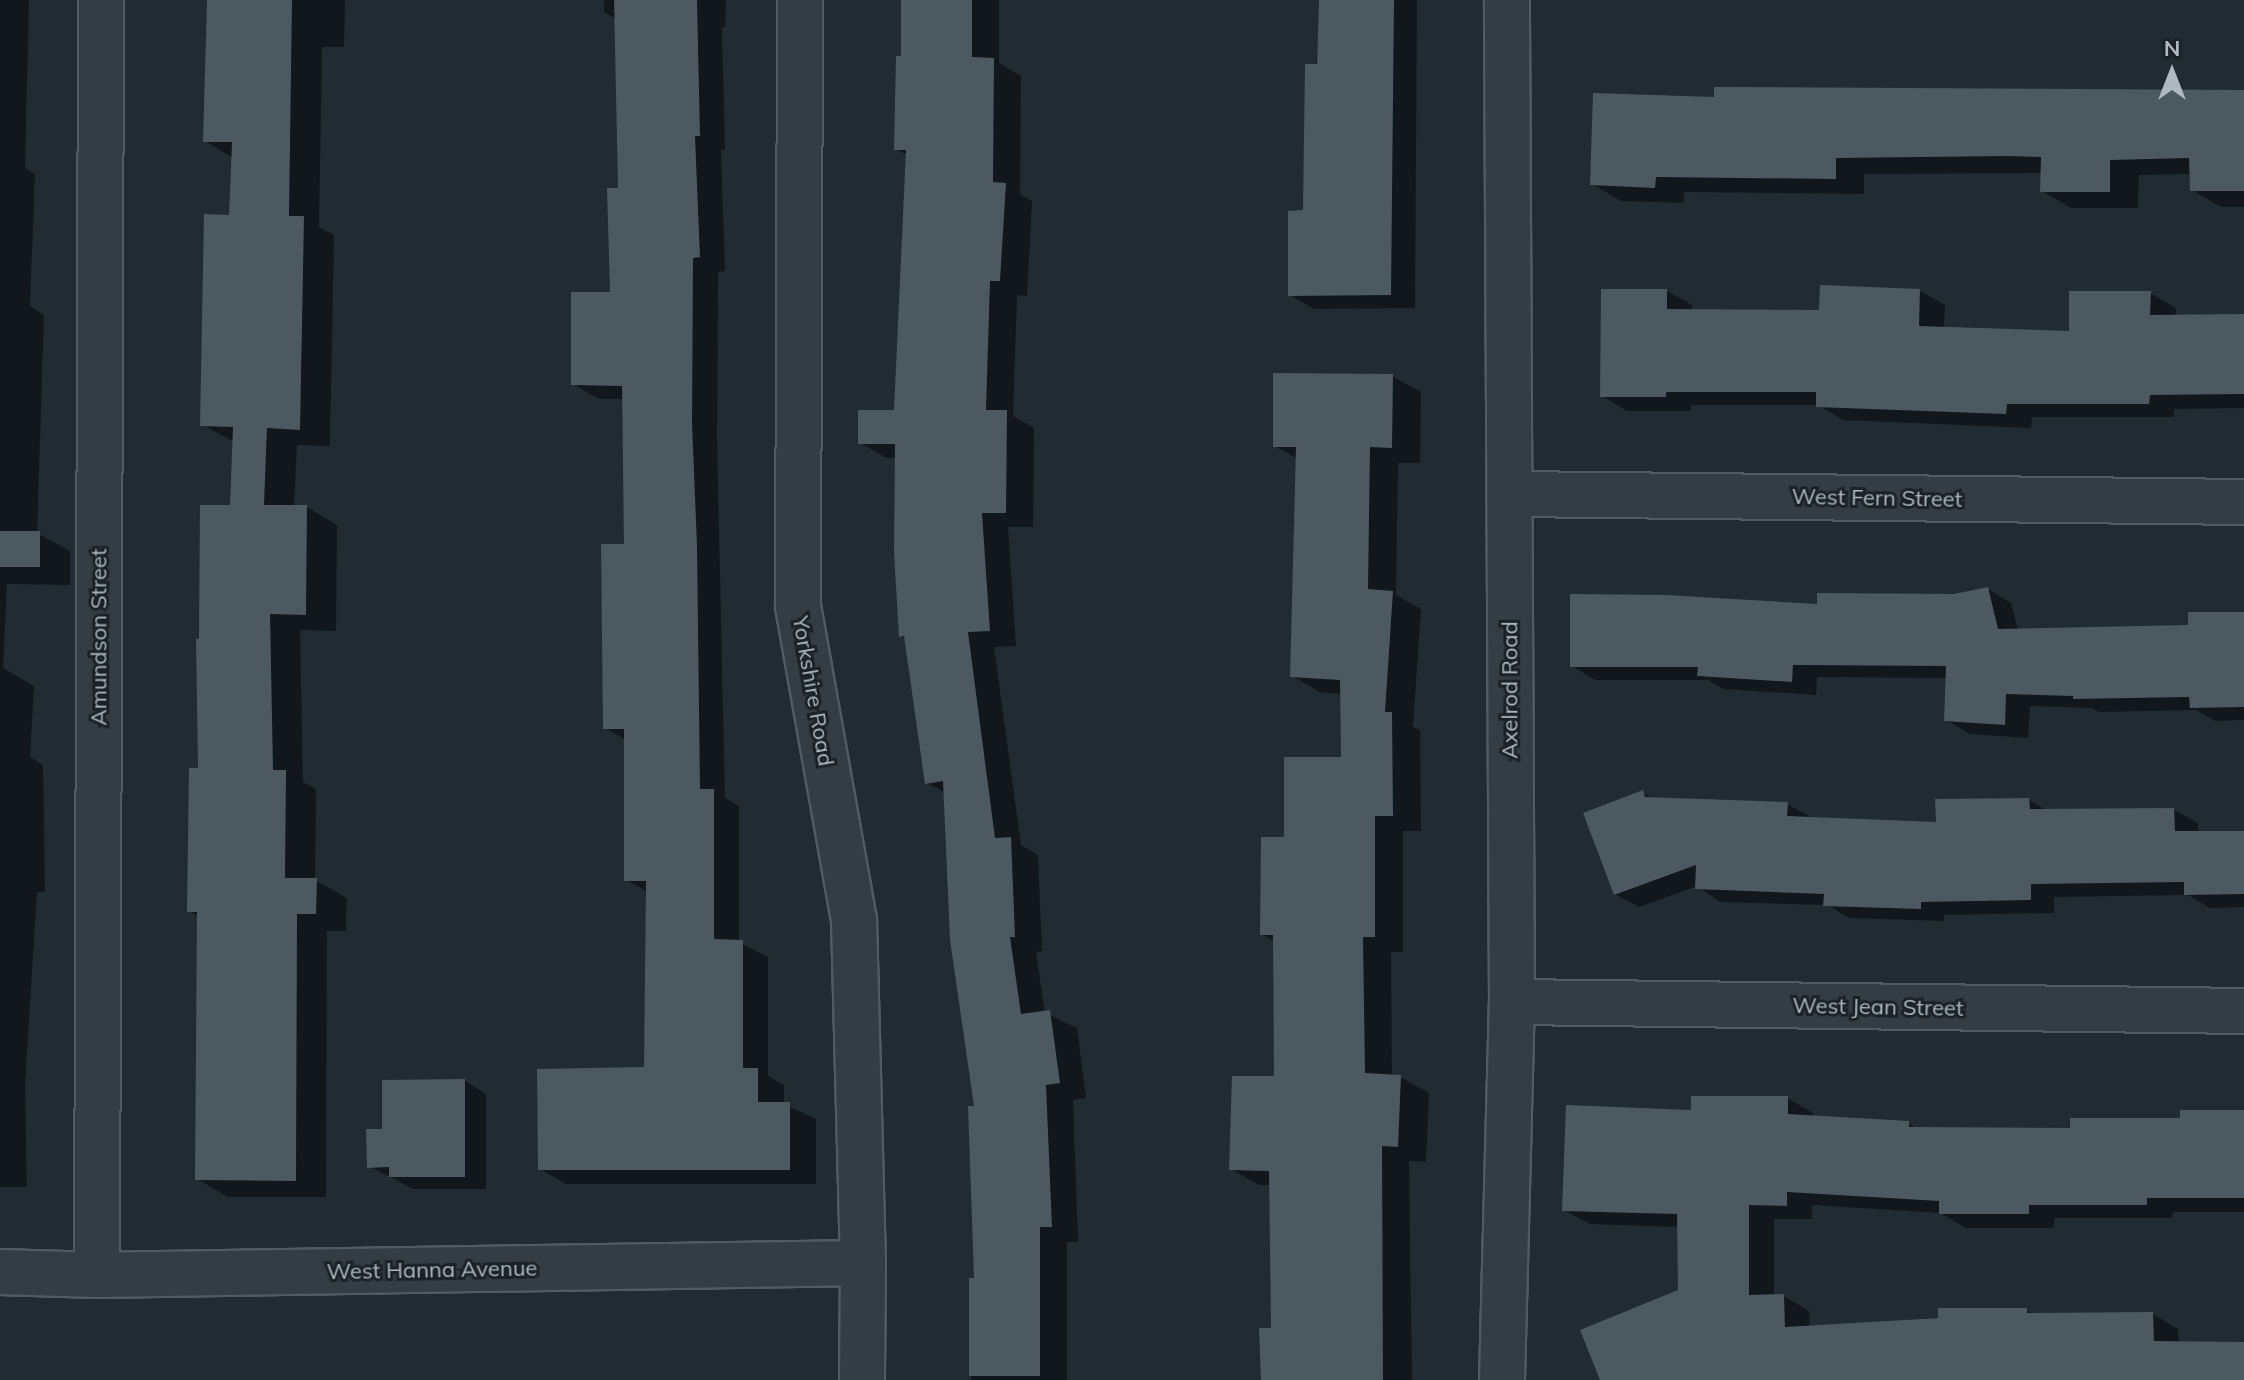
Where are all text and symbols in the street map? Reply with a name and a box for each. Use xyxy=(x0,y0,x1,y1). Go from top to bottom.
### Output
north arrow xyxy=(2132,32,2212,112)
text: N xyxy=(2164,34,2180,62)
street label: West Fern Street xyxy=(1791,483,1963,513)
street label: Amundson Street xyxy=(86,548,112,726)
street label: Yorkshire Road xyxy=(787,614,839,768)
street label: Axelrod Road xyxy=(1497,621,1523,759)
street label: West Jean Street xyxy=(1792,992,1964,1022)
street label: West Hanna Avenue xyxy=(326,1255,538,1285)

